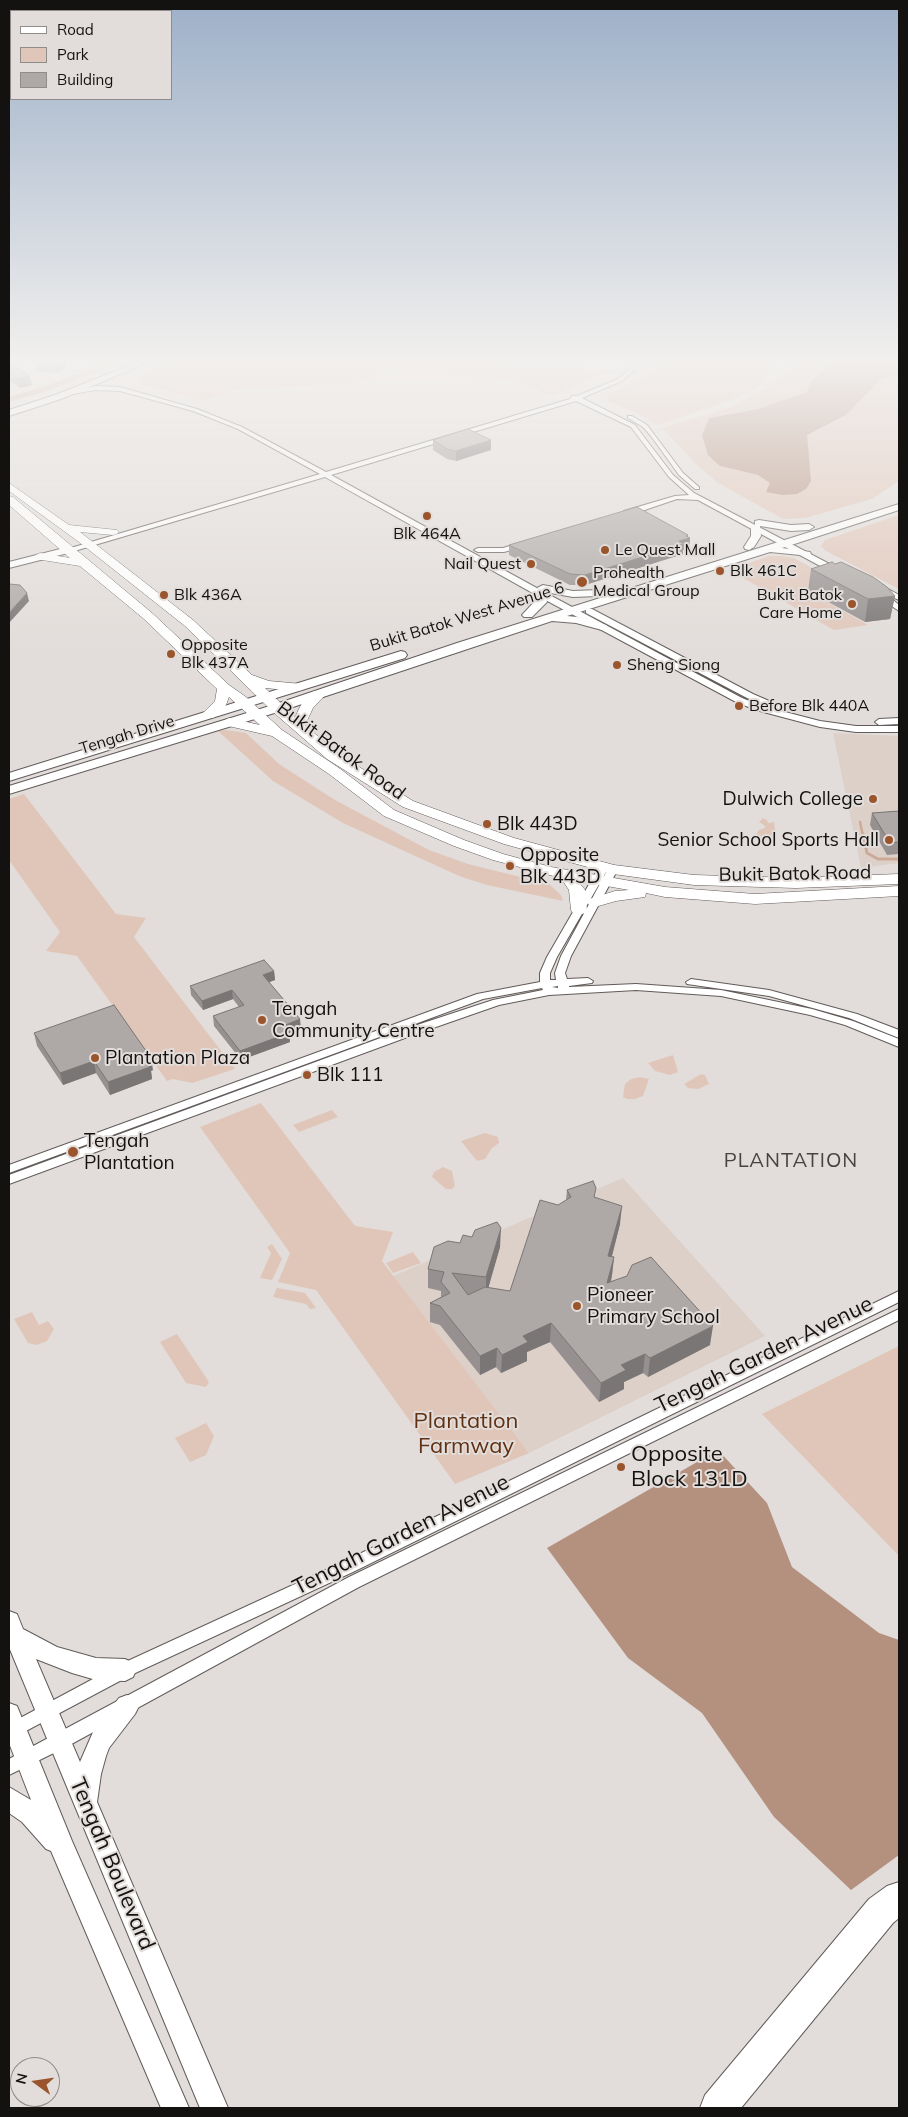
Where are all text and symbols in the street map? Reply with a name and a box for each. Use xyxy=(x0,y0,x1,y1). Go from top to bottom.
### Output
legend xyxy=(10,10,172,100)
text: Road xyxy=(57,20,94,39)
text: Park xyxy=(57,45,89,64)
text: Building xyxy=(57,70,113,89)
marker: Blk 464A xyxy=(421,510,433,522)
place label: Blk 464A xyxy=(393,524,461,544)
place label: Le Quest Mall xyxy=(615,540,715,560)
marker: Le Quest Mall xyxy=(599,544,611,556)
place label: Nail Quest xyxy=(444,554,521,574)
marker: Nail Quest xyxy=(525,558,537,570)
place label: Blk 461C xyxy=(730,561,797,581)
place label: Prohealth Medical Group xyxy=(593,563,700,601)
marker: Blk 461C xyxy=(714,565,726,577)
marker: Prohealth Medical Group xyxy=(575,575,589,589)
street label: Bukit Batok West Avenue 6 xyxy=(368,578,566,656)
place label: Blk 436A xyxy=(174,585,242,605)
place label: Bukit Batok Care Home xyxy=(757,585,842,623)
marker: Blk 436A xyxy=(158,589,170,601)
marker: Bukit Batok Care Home xyxy=(846,598,858,610)
place label: Opposite Blk 437A xyxy=(181,635,249,673)
marker: Opposite Blk 437A xyxy=(165,648,177,660)
place label: Sheng Siong xyxy=(627,655,720,675)
marker: Sheng Siong xyxy=(611,659,623,671)
place label: Before Blk 440A xyxy=(749,696,869,716)
street label: Bukit Batok Road xyxy=(272,697,410,805)
marker: Before Blk 440A xyxy=(733,700,745,712)
street label: Tengah Drive xyxy=(77,711,177,759)
place label: Dulwich College xyxy=(722,788,863,810)
marker: Dulwich College xyxy=(867,793,879,805)
place label: Blk 443D xyxy=(497,813,578,835)
marker: Blk 443D xyxy=(481,818,493,830)
place label: Senior School Sports Hall xyxy=(657,829,879,851)
marker: Senior School Sports Hall xyxy=(883,834,895,846)
place label: Opposite Blk 443D xyxy=(520,844,601,888)
marker: Opposite Blk 443D xyxy=(504,860,516,872)
street label: Bukit Batok Road xyxy=(718,861,872,887)
place label: Tengah Community Centre xyxy=(272,998,435,1042)
marker: Tengah Community Centre xyxy=(256,1014,268,1026)
place label: Plantation Plaza xyxy=(105,1047,250,1069)
marker: Plantation Plaza xyxy=(89,1052,101,1064)
place label: Blk 111 xyxy=(317,1064,383,1086)
marker: Blk 111 xyxy=(301,1069,313,1081)
place label: Tengah Plantation xyxy=(84,1130,175,1174)
marker: Tengah Plantation xyxy=(66,1145,80,1159)
district label: PLANTATION xyxy=(722,1149,860,1173)
place label: Pioneer Primary School xyxy=(587,1284,720,1328)
street label: Tengah Garden Avenue xyxy=(651,1291,877,1419)
marker: Pioneer Primary School xyxy=(571,1300,583,1312)
park label: Plantation Farmway xyxy=(414,1408,518,1460)
place label: Opposite Block 131D xyxy=(631,1441,748,1492)
marker: Opposite Block 131D xyxy=(615,1461,627,1473)
street label: Tengah Garden Avenue xyxy=(288,1469,514,1601)
street label: Tengah Boulevard xyxy=(64,1774,160,1954)
north arrow xyxy=(10,2057,60,2107)
text: N xyxy=(11,2071,31,2086)

